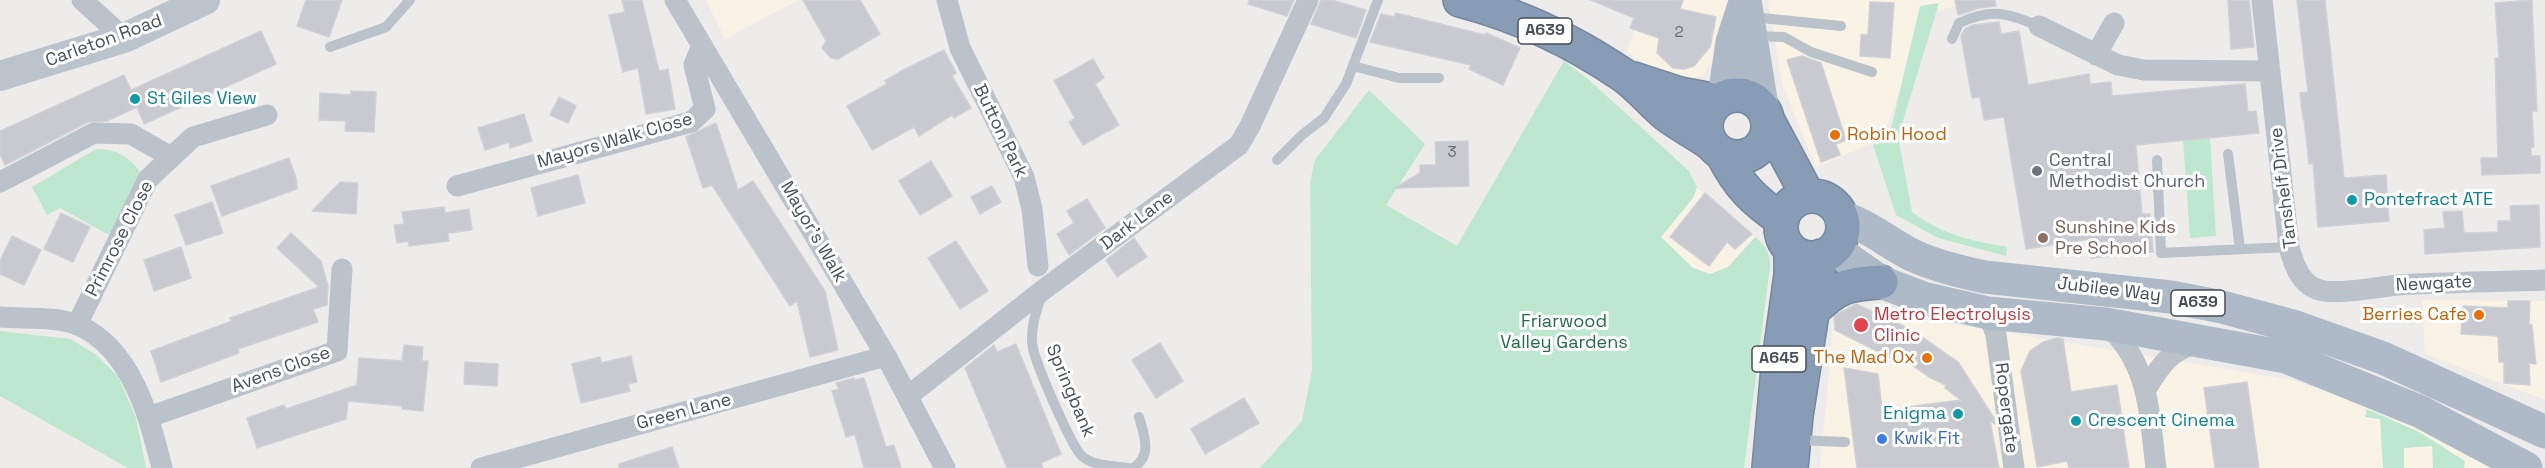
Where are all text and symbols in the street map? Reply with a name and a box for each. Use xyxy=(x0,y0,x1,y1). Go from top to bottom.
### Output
street label: Carleton Road xyxy=(43,10,165,72)
road number: A639 xyxy=(1518,18,1572,44)
house number: 2 xyxy=(1674,24,1684,42)
street label: Button Park xyxy=(968,81,1032,181)
place label: St Giles View xyxy=(147,88,257,110)
marker: St Giles View xyxy=(128,92,142,106)
street label: Mayors Walk Close xyxy=(535,109,695,173)
place label: Robin Hood xyxy=(1847,124,1947,146)
street label: Tanshelf Drive xyxy=(2266,126,2302,250)
marker: Robin Hood xyxy=(1828,128,1842,142)
house number: 3 xyxy=(1447,144,1457,162)
place label: Central Methodist Church xyxy=(2049,150,2205,192)
marker: Central Methodist Church xyxy=(2030,164,2044,178)
street label: Primrose Close xyxy=(82,177,158,301)
street label: Mayor's Walk xyxy=(775,178,851,286)
street label: Dark Lane xyxy=(1096,187,1178,255)
place label: Pontefract ATE xyxy=(2364,189,2493,211)
marker: Pontefract ATE xyxy=(2345,193,2359,207)
place label: Sunshine Kids Pre School xyxy=(2055,217,2176,260)
marker: Sunshine Kids Pre School xyxy=(2036,231,2050,245)
street label: Newgate xyxy=(2395,271,2473,297)
street label: Jubilee Way xyxy=(2056,273,2162,307)
road number: A639 xyxy=(2171,290,2225,316)
place label: Metro Electrolysis Clinic xyxy=(1874,304,2031,346)
place label: Berries Cafe xyxy=(2362,304,2467,326)
marker: Berries Cafe xyxy=(2472,308,2486,322)
park label: Friarwood Valley Gardens xyxy=(1500,311,1628,354)
marker: Metro Electrolysis Clinic xyxy=(1852,316,1870,334)
street label: Springbank xyxy=(1041,341,1099,441)
street label: Avens Close xyxy=(229,342,333,398)
road number: A645 xyxy=(1752,346,1806,372)
place label: The Mad Ox xyxy=(1813,347,1915,369)
marker: The Mad Ox xyxy=(1920,351,1934,365)
street label: Ropergate xyxy=(1990,361,2022,455)
street label: Green Lane xyxy=(634,389,734,435)
place label: Enigma xyxy=(1883,403,1946,425)
marker: Enigma xyxy=(1951,407,1965,421)
place label: Crescent Cinema xyxy=(2088,410,2235,432)
marker: Crescent Cinema xyxy=(2069,414,2083,428)
place label: Kwik Fit xyxy=(1894,428,1960,450)
marker: Kwik Fit xyxy=(1875,432,1889,446)

